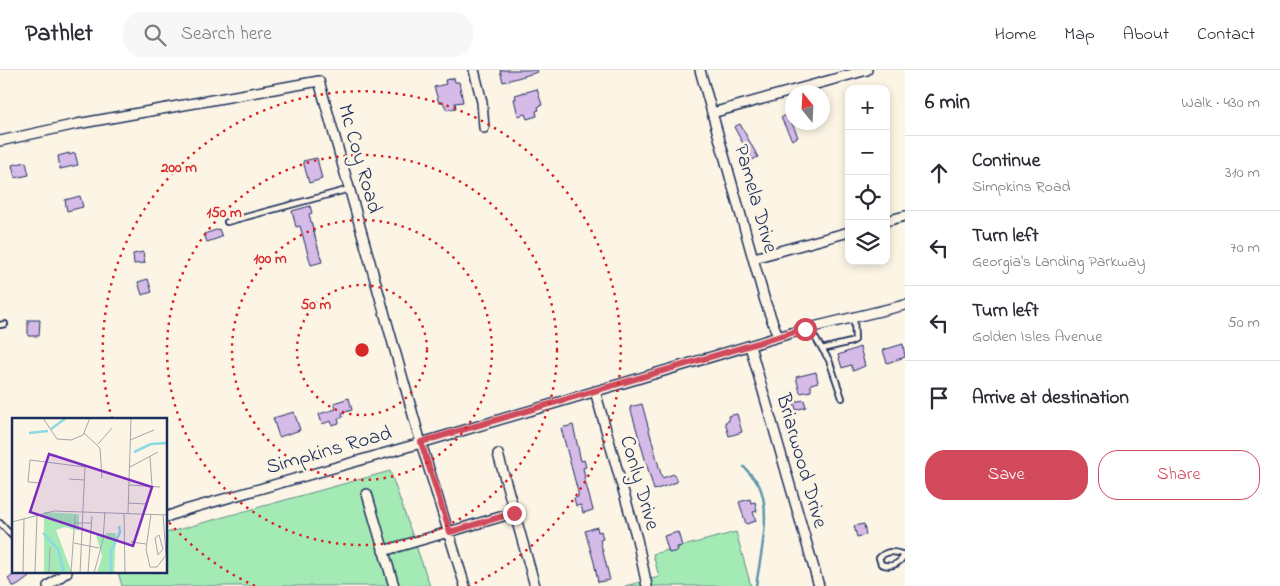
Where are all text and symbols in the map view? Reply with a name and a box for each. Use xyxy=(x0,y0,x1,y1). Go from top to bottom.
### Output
search box xyxy=(123,12,473,57)
text: Pathlet xyxy=(25,17,93,52)
icon: search xyxy=(141,21,169,49)
text: Search here xyxy=(181,21,272,48)
text: Home xyxy=(995,22,1036,48)
text: Map xyxy=(1064,22,1095,48)
text: About xyxy=(1123,22,1169,48)
text: Contact xyxy=(1197,22,1255,48)
north arrow xyxy=(785,85,830,130)
map controls xyxy=(845,85,890,265)
button: + xyxy=(845,85,890,130)
text: 6 min xyxy=(925,88,970,118)
text: Walk · 430 m xyxy=(1181,91,1260,115)
street label: Mc Coy Road xyxy=(327,101,389,218)
button: − xyxy=(845,130,890,175)
street label: Pamela Drive xyxy=(725,141,785,257)
text: Continue xyxy=(972,148,1040,175)
text: 200 m xyxy=(160,157,197,179)
icon: ahead xyxy=(925,159,953,187)
text: 310 m xyxy=(1225,161,1260,185)
button: locate xyxy=(845,175,890,220)
text: Simpkins Road xyxy=(972,175,1071,199)
text: 150 m xyxy=(206,202,242,224)
button: layers xyxy=(845,220,890,265)
text: Turn left xyxy=(972,223,1039,250)
icon: left xyxy=(925,234,953,262)
text: 70 m xyxy=(1230,236,1260,260)
text: 100 m xyxy=(253,248,287,270)
text: Georgia's Landing Parkway xyxy=(972,250,1145,274)
text: 50 m xyxy=(301,294,332,316)
text: Turn left xyxy=(972,298,1039,325)
icon: left xyxy=(925,309,953,337)
text: 50 m xyxy=(1228,311,1260,335)
route start xyxy=(794,318,817,341)
text: Golden Isles Avenue xyxy=(972,325,1102,349)
centre of rings xyxy=(353,341,371,359)
icon: arrive xyxy=(925,384,953,412)
text: Arrive at destination xyxy=(972,385,1129,412)
street label: Briarwood Drive xyxy=(767,389,835,532)
inset map xyxy=(12,418,168,574)
street label: Simpkins Road xyxy=(263,419,395,483)
street label: Conly Drive xyxy=(609,432,667,535)
button: Save xyxy=(925,450,1088,500)
button: Share xyxy=(1098,450,1260,500)
route end xyxy=(503,502,526,525)

